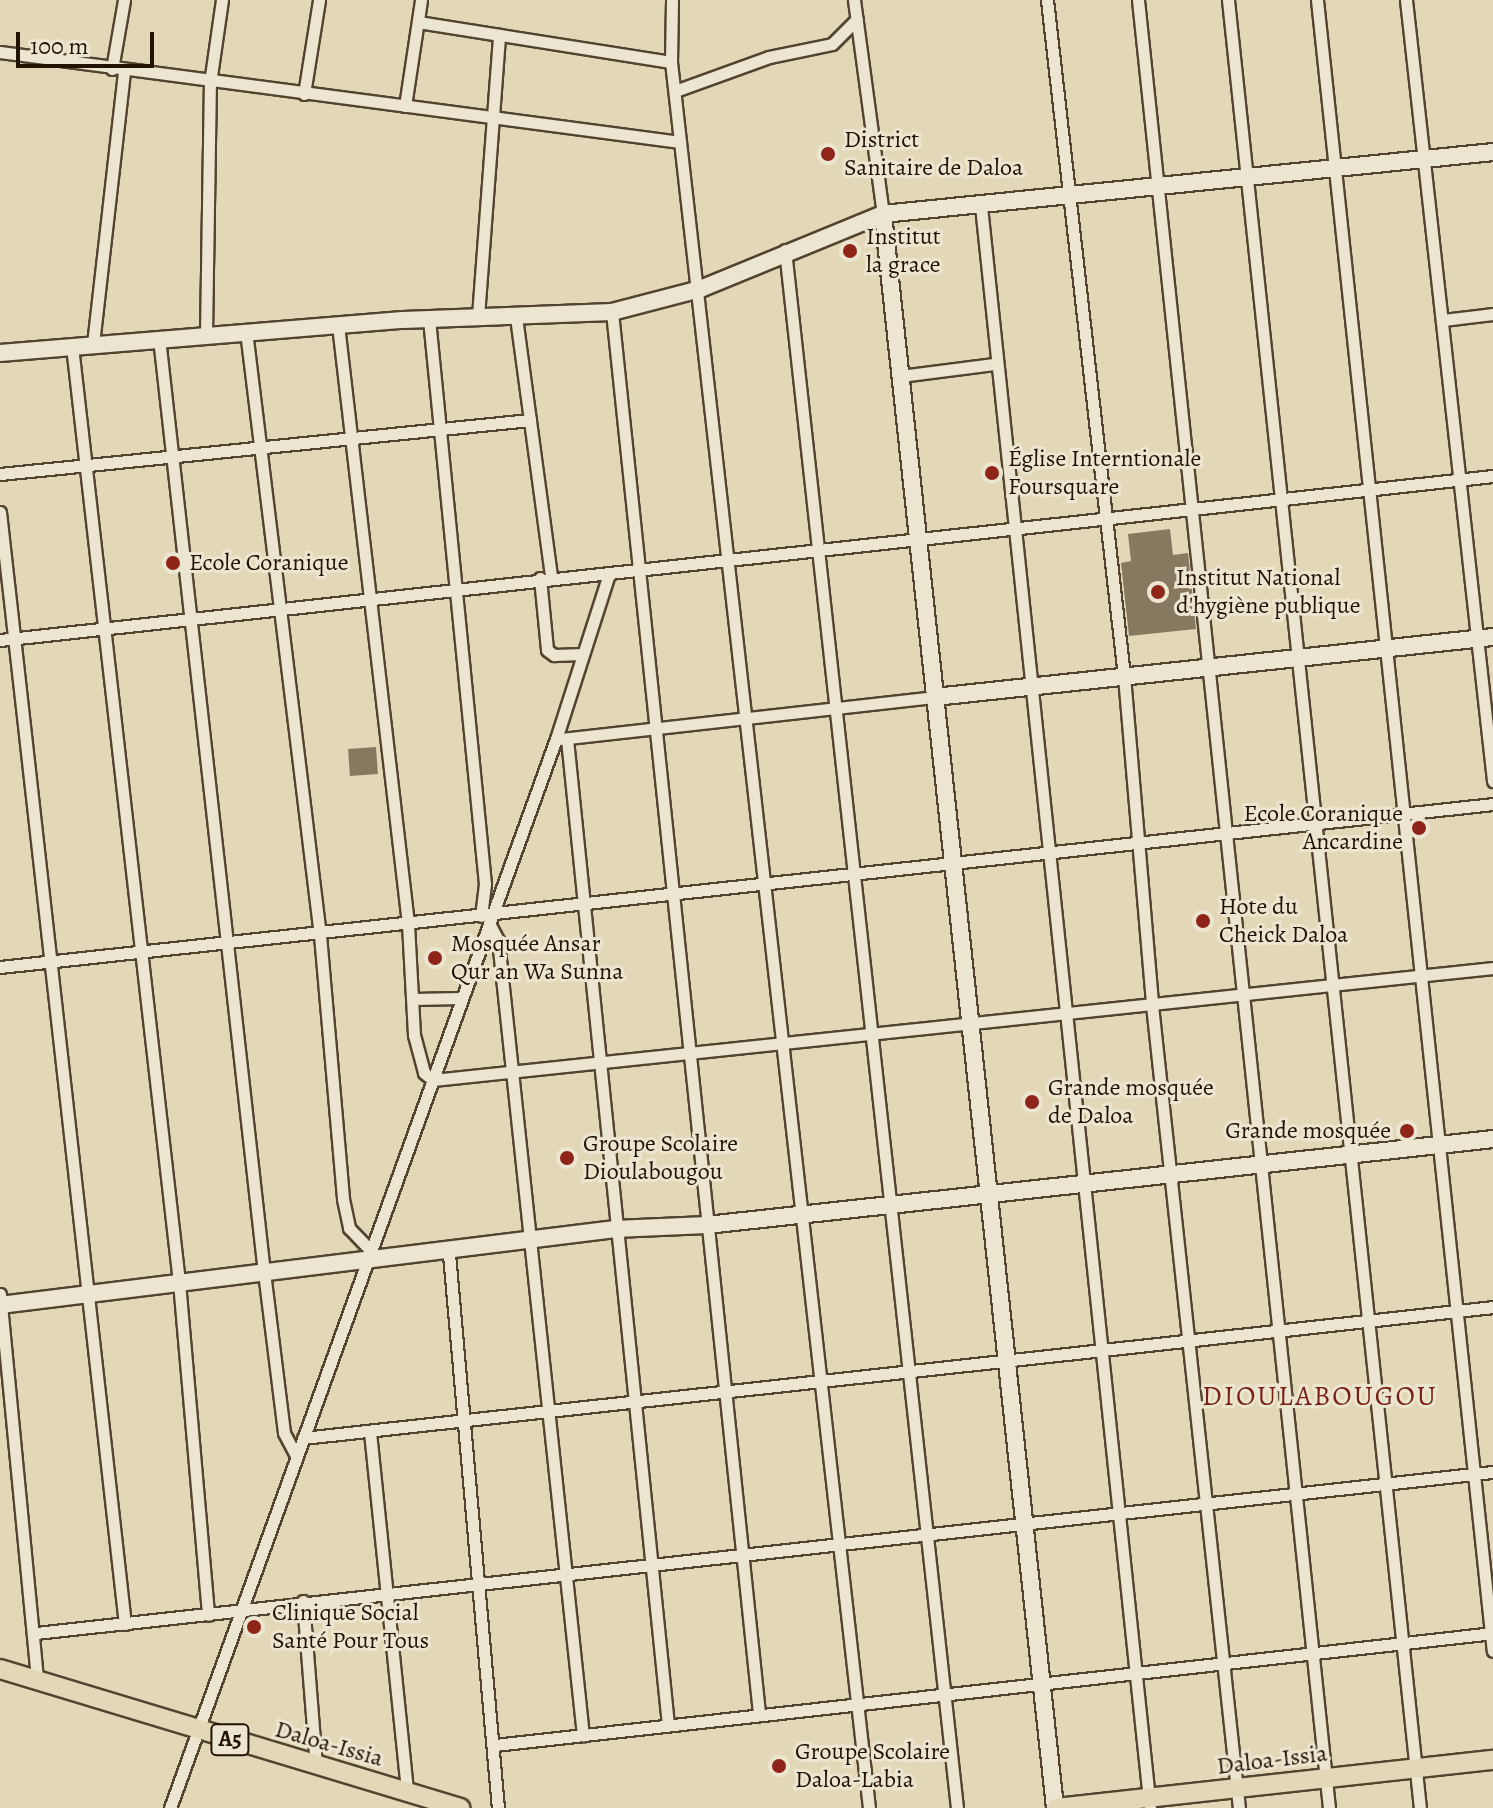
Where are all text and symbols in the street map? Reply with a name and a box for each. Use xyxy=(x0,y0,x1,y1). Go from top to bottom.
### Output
scale bar xyxy=(20,16,158,66)
text: 100 m xyxy=(30,30,89,62)
place label: District Sanitaire de Daloa xyxy=(844,126,1023,182)
marker: District Sanitaire de Daloa xyxy=(819,145,837,163)
place label: Institut la grace xyxy=(866,223,941,279)
marker: Institut la grace xyxy=(841,242,859,260)
place label: Église Interntionale Foursquare xyxy=(1008,445,1201,501)
marker: Église Interntionale Foursquare xyxy=(983,464,1001,482)
place label: Ecole Coranique xyxy=(189,549,348,577)
marker: Ecole Coranique xyxy=(164,554,182,572)
place label: Institut National d'hygiène publique xyxy=(1176,564,1360,620)
marker: Institut National d'hygiène publique xyxy=(1147,581,1169,603)
place label: Ecole Coranique Ancardine xyxy=(1244,800,1403,856)
marker: Ecole Coranique Ancardine xyxy=(1410,819,1428,837)
place label: Hote du Cheick Daloa xyxy=(1219,893,1348,949)
marker: Hote du Cheick Daloa xyxy=(1194,912,1212,930)
place label: Mosquée Ansar Qur an Wa Sunna xyxy=(451,930,623,986)
marker: Mosquée Ansar Qur an Wa Sunna xyxy=(426,949,444,967)
place label: Grande mosquée de Daloa xyxy=(1048,1074,1214,1130)
marker: Grande mosquée de Daloa xyxy=(1023,1093,1041,1111)
place label: Grande mosquée xyxy=(1225,1117,1391,1145)
marker: Grande mosquée xyxy=(1398,1122,1416,1140)
place label: Groupe Scolaire Dioulabougou xyxy=(583,1130,738,1186)
marker: Groupe Scolaire Dioulabougou xyxy=(558,1149,576,1167)
district label: DIOULABOUGOU xyxy=(1202,1379,1438,1413)
place label: Clinique Social Santé Pour Tous xyxy=(272,1599,429,1655)
marker: Clinique Social Santé Pour Tous xyxy=(243,1616,265,1638)
street label: Daloa-Issia xyxy=(272,1715,386,1773)
road number: A5 xyxy=(210,1722,250,1758)
place label: Groupe Scolaire Daloa-Labia xyxy=(795,1738,950,1794)
street label: Daloa-Issia xyxy=(1215,1739,1329,1781)
marker: Groupe Scolaire Daloa-Labia xyxy=(770,1757,788,1775)

